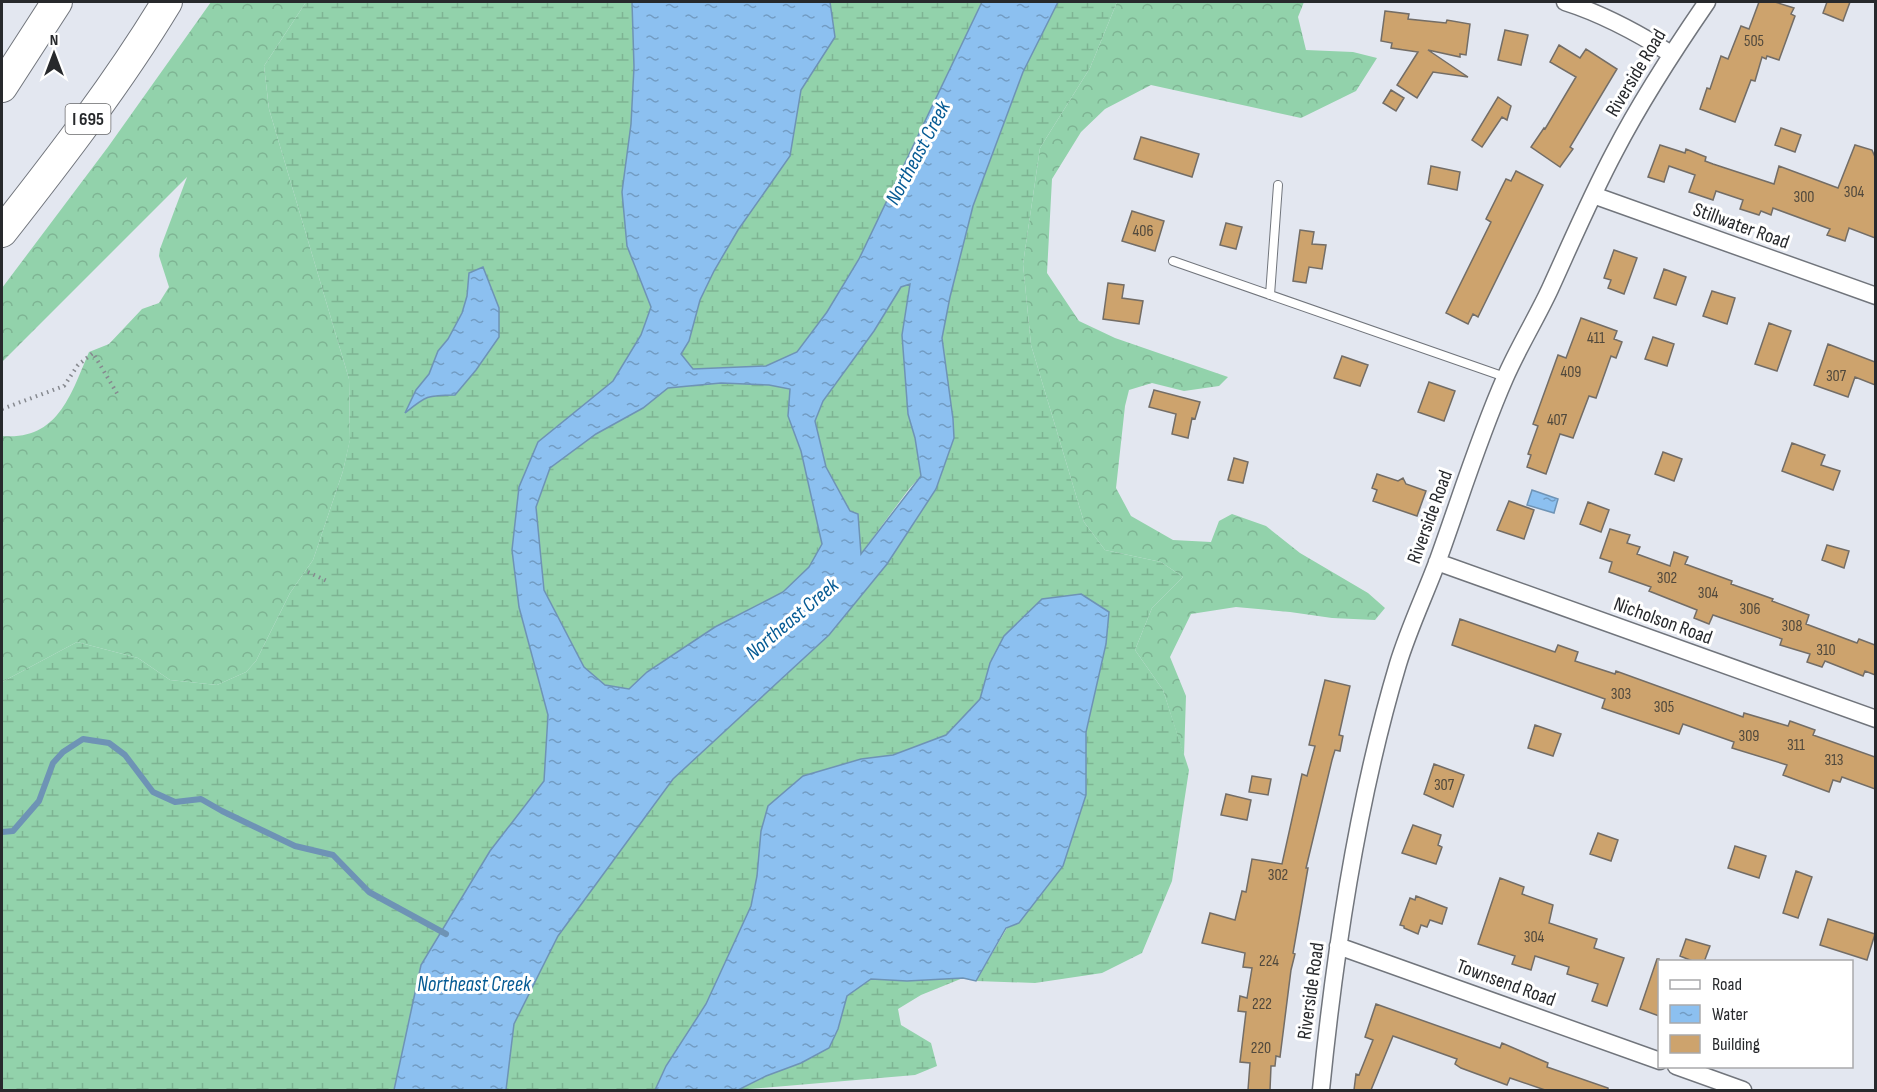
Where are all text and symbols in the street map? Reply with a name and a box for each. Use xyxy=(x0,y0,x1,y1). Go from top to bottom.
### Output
north arrow xyxy=(24,24,84,84)
street label: Riverside Road xyxy=(1601,25,1671,121)
text: N xyxy=(50,31,58,50)
house number: 505 xyxy=(1744,32,1764,51)
water label: Northeast Creek xyxy=(880,96,956,209)
road number: I 695 xyxy=(66,104,110,134)
house number: 304 xyxy=(1844,183,1865,202)
house number: 300 xyxy=(1794,188,1814,207)
street label: Stillwater Road xyxy=(1690,198,1792,254)
house number: 406 xyxy=(1133,222,1153,241)
house number: 411 xyxy=(1587,329,1605,348)
house number: 409 xyxy=(1561,363,1581,382)
house number: 307 xyxy=(1826,367,1847,386)
house number: 407 xyxy=(1547,411,1568,430)
street label: Riverside Road xyxy=(1402,467,1458,567)
house number: 302 xyxy=(1657,569,1677,588)
water label: Northeast Creek xyxy=(740,572,844,665)
house number: 304 xyxy=(1698,584,1719,603)
street label: Nicholson Road xyxy=(1610,592,1716,650)
house number: 306 xyxy=(1740,600,1760,619)
house number: 308 xyxy=(1782,617,1802,636)
house number: 310 xyxy=(1816,641,1836,660)
house number: 303 xyxy=(1611,685,1631,704)
house number: 305 xyxy=(1654,698,1674,717)
house number: 309 xyxy=(1739,727,1759,746)
house number: 311 xyxy=(1787,736,1805,755)
house number: 313 xyxy=(1824,751,1844,770)
house number: 307 xyxy=(1434,776,1455,795)
house number: 302 xyxy=(1268,866,1288,885)
house number: 304 xyxy=(1524,928,1545,947)
street label: Riverside Road xyxy=(1292,941,1330,1041)
house number: 224 xyxy=(1259,952,1279,971)
street label: Townsend Road xyxy=(1453,954,1559,1012)
legend xyxy=(1658,960,1853,1068)
water label: Northeast Creek xyxy=(417,972,532,997)
text: Road xyxy=(1712,974,1742,995)
house number: 222 xyxy=(1252,995,1272,1014)
text: Water xyxy=(1712,1004,1748,1025)
text: Building xyxy=(1712,1034,1760,1055)
house number: 220 xyxy=(1251,1039,1271,1058)

